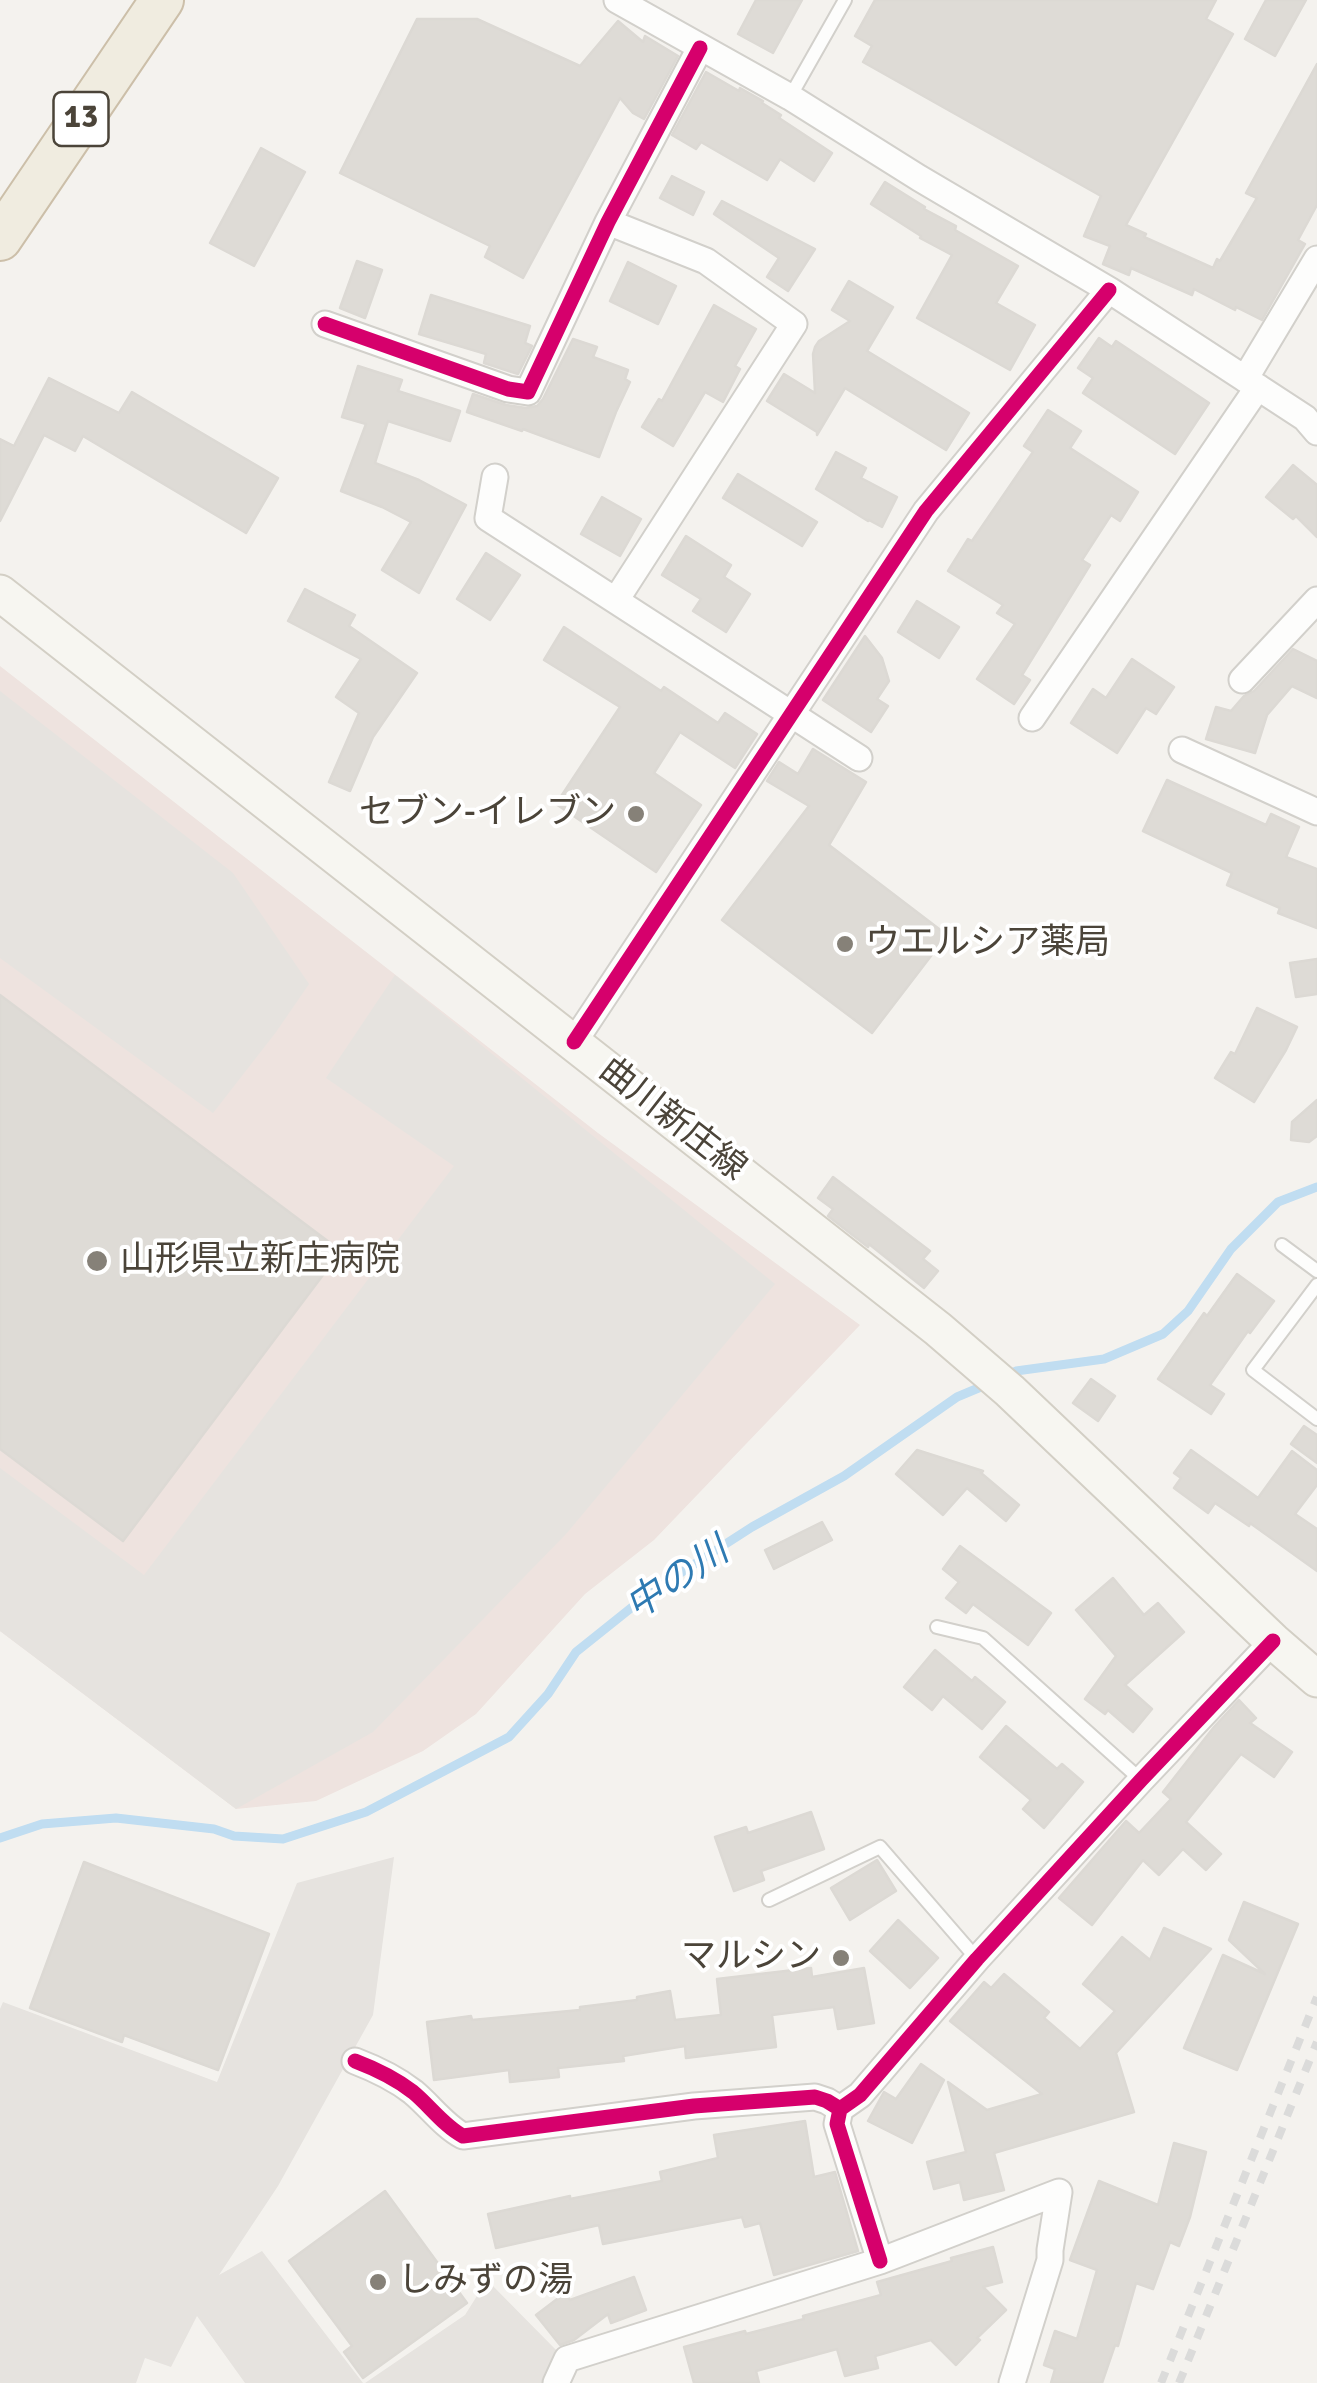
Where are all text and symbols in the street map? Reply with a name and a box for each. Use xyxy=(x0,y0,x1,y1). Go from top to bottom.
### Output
road number: 13 xyxy=(54,92,108,146)
place label: セブン-イレブン xyxy=(359,793,616,835)
marker: セブン-イレブン xyxy=(625,803,647,825)
place label: ウエルシア薬局 xyxy=(865,923,1110,965)
marker: ウエルシア薬局 xyxy=(834,933,856,955)
street label: 曲川新庄線 xyxy=(590,1050,754,1190)
place label: 山形県立新庄病院 xyxy=(120,1240,400,1282)
marker: 山形県立新庄病院 xyxy=(84,1248,110,1274)
water label: 中の川 xyxy=(618,1529,738,1631)
place label: マルシン xyxy=(681,1937,821,1979)
marker: マルシン xyxy=(830,1947,852,1969)
place label: しみずの湯 xyxy=(398,2261,573,2303)
marker: しみずの湯 xyxy=(367,2271,389,2293)

